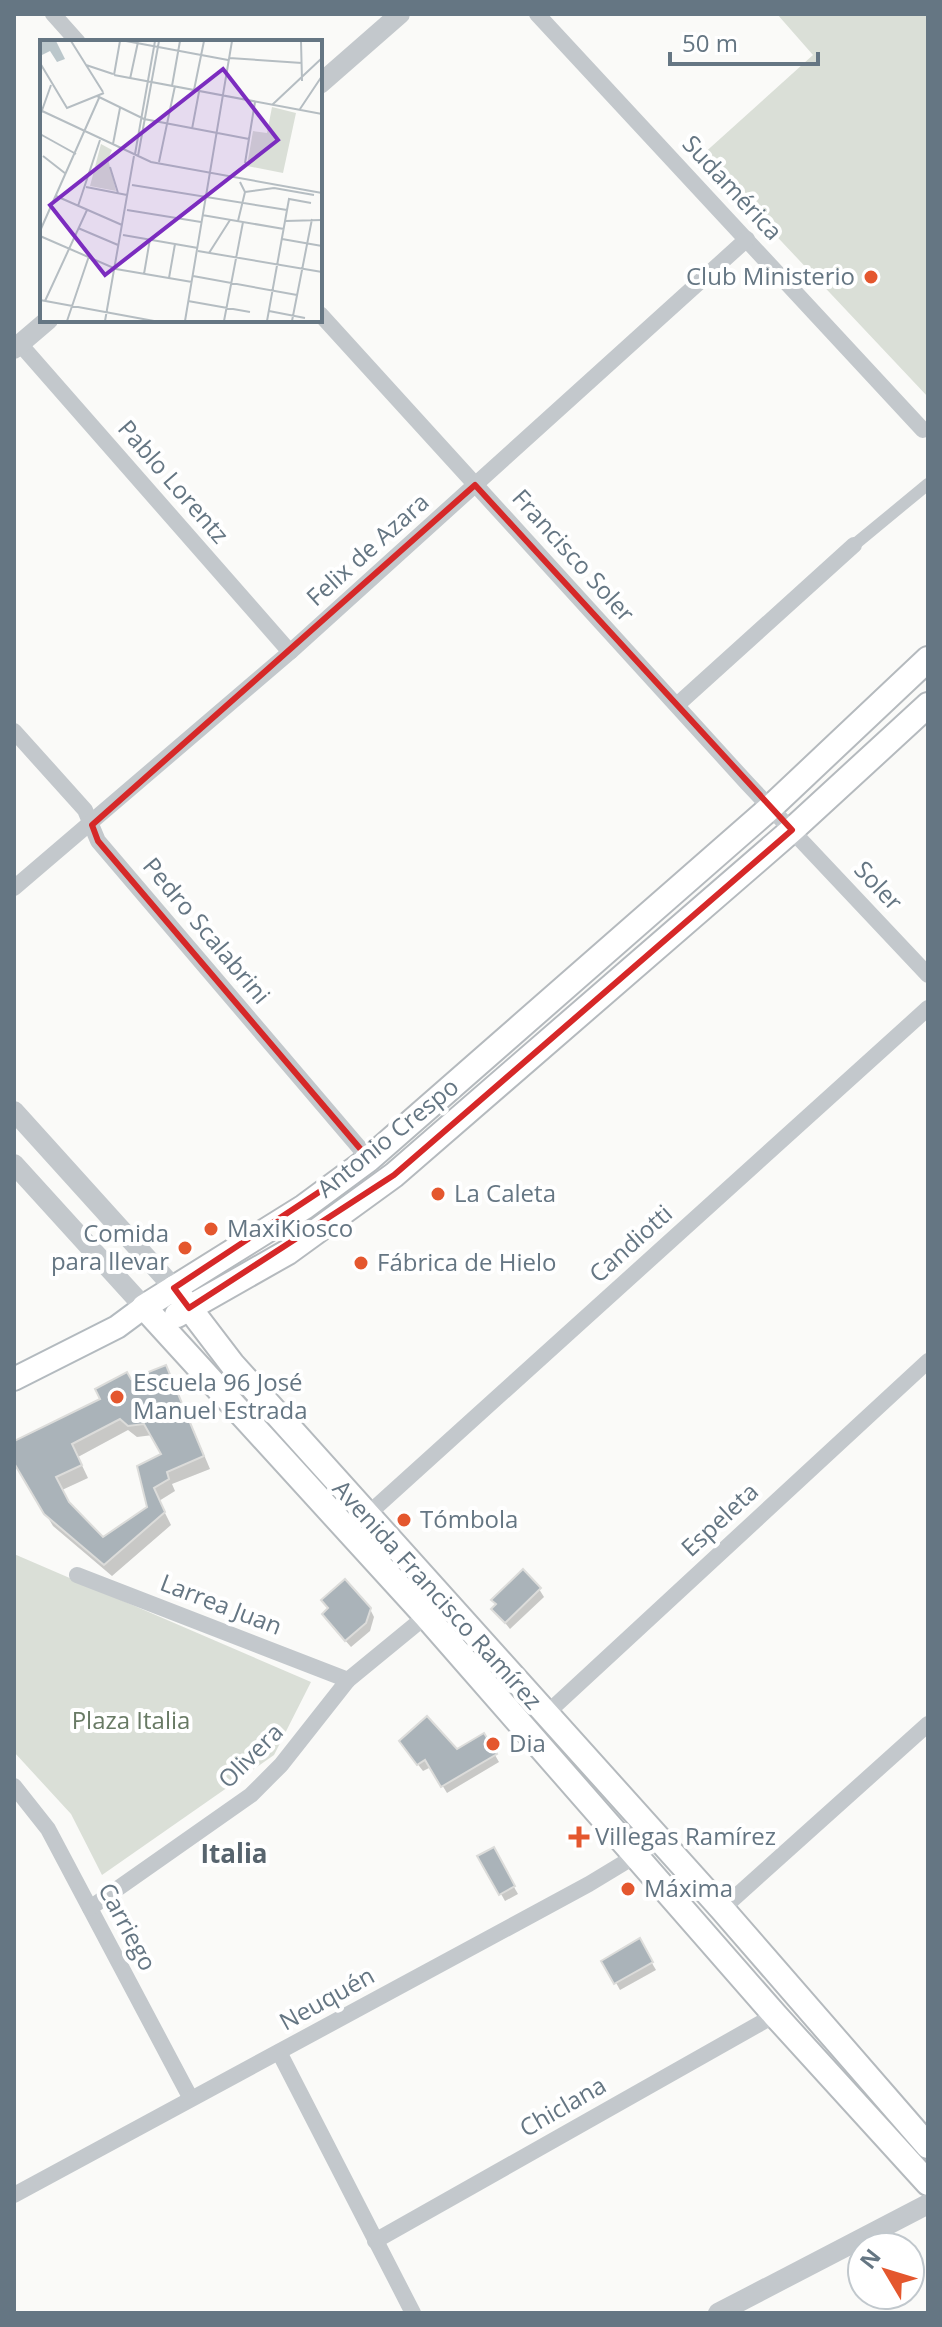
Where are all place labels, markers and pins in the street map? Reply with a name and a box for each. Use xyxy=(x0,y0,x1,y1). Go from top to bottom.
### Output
place label: Club Ministerio xyxy=(686,259,855,292)
marker: Club Ministerio xyxy=(862,268,880,286)
place label: La Caleta xyxy=(454,1176,556,1209)
marker: La Caleta xyxy=(429,1185,447,1203)
place label: MaxiKiosco xyxy=(227,1211,353,1244)
place label: Comida para llevar xyxy=(51,1216,169,1277)
marker: MaxiKiosco xyxy=(202,1220,220,1238)
marker: Comida para llevar xyxy=(176,1239,194,1257)
place label: Fábrica de Hielo xyxy=(377,1245,556,1278)
marker: Fábrica de Hielo xyxy=(352,1254,370,1272)
place label: Escuela 96 José Manuel Estrada xyxy=(133,1365,308,1426)
marker: Escuela 96 José Manuel Estrada xyxy=(108,1388,126,1406)
place label: Tómbola xyxy=(420,1502,518,1535)
marker: Tómbola xyxy=(395,1511,413,1529)
place label: Dia xyxy=(509,1726,546,1759)
marker: Dia xyxy=(484,1735,502,1753)
place label: Villegas Ramírez xyxy=(595,1819,776,1852)
marker: Villegas Ramírez xyxy=(570,1828,588,1846)
place label: Máxima xyxy=(644,1871,733,1904)
marker: Máxima xyxy=(619,1880,637,1898)

